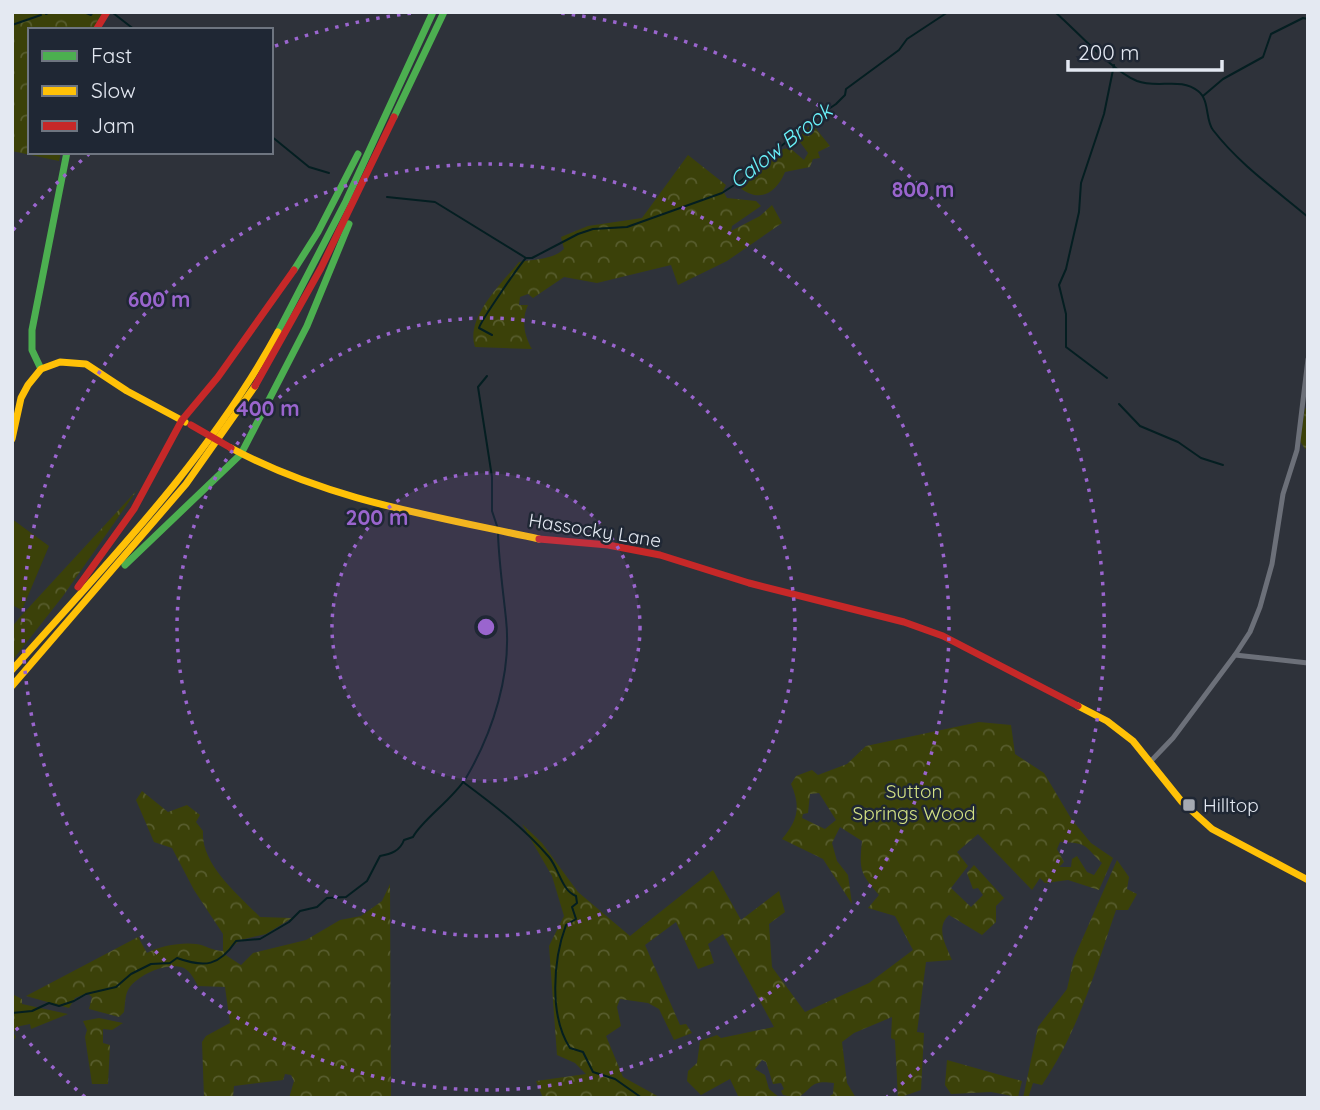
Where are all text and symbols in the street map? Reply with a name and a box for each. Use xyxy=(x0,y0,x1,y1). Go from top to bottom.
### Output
legend xyxy=(28,28,273,154)
scale bar xyxy=(1068,28,1222,72)
text: 200 m xyxy=(1078,39,1140,65)
text: Fast xyxy=(91,42,132,68)
text: Slow xyxy=(91,77,136,103)
water label: Calow Brook xyxy=(724,96,838,193)
text: Jam xyxy=(91,112,135,138)
text: 800 m xyxy=(892,176,954,202)
text: 600 m xyxy=(128,286,190,312)
text: 400 m xyxy=(236,395,300,421)
text: 200 m xyxy=(346,504,408,530)
street label: Hassocky Lane xyxy=(527,508,663,552)
centre of rings xyxy=(474,615,498,639)
park label: Sutton Springs Wood xyxy=(853,779,975,825)
place label: Hilltop xyxy=(1203,793,1259,817)
marker: Hilltop xyxy=(1181,797,1197,813)

